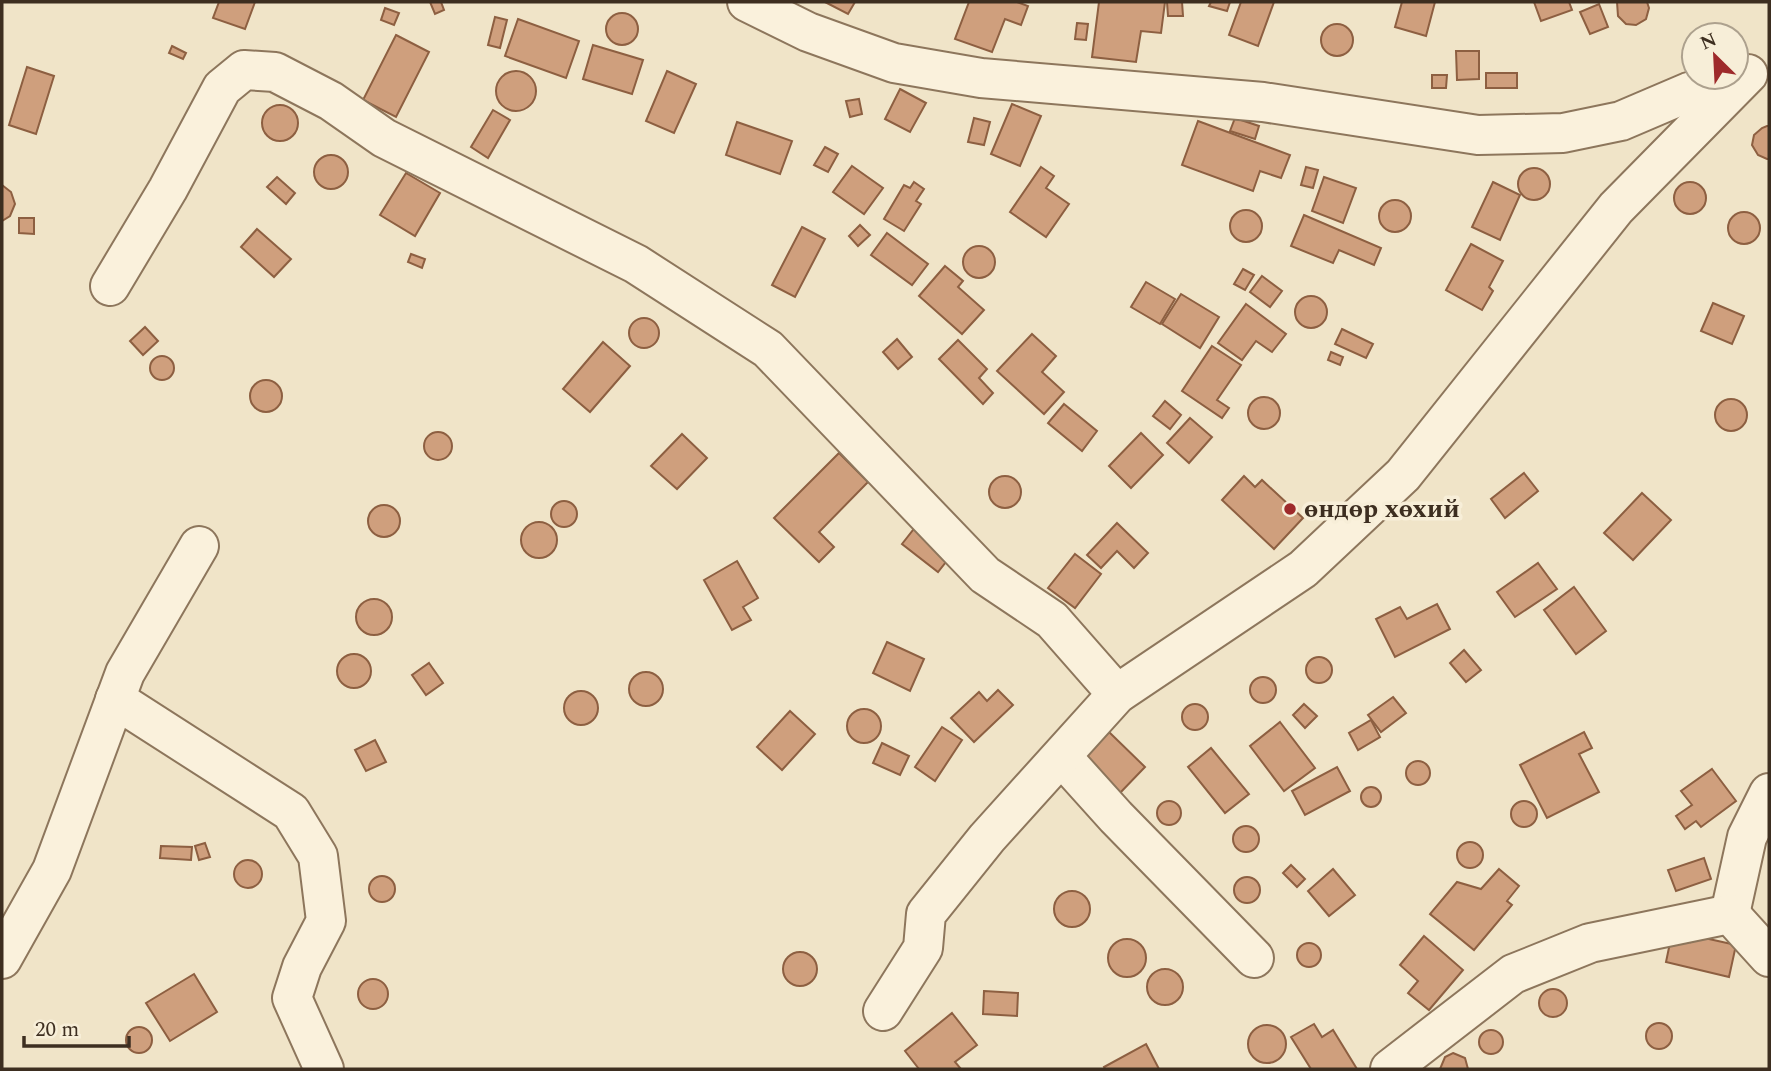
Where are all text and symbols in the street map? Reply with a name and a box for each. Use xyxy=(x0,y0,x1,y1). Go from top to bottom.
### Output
north arrow xyxy=(1680,21,1750,91)
text: N xyxy=(1696,25,1722,58)
place label: өндөр хөхий xyxy=(1304,489,1460,529)
marker: өндөр хөхий xyxy=(1282,501,1298,517)
scale bar xyxy=(24,1004,130,1048)
text: 20 m xyxy=(35,1014,79,1046)

